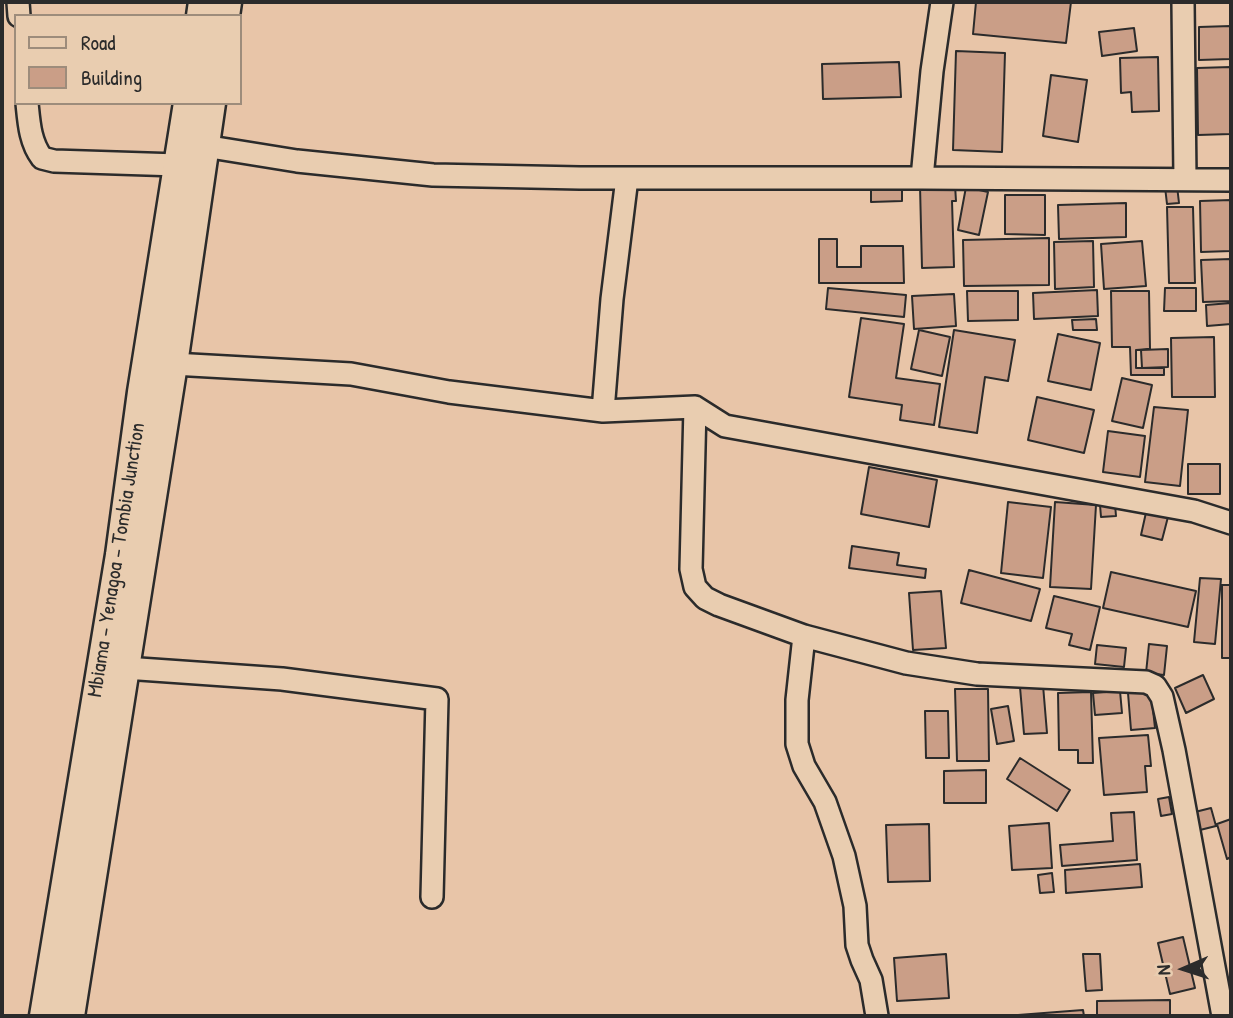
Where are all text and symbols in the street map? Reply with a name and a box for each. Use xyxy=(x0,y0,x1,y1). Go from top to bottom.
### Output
legend xyxy=(14,14,242,105)
text: Road xyxy=(81,28,115,57)
text: Building xyxy=(81,63,142,92)
street label: Mbiama – Yenagoa – Tombia Junction xyxy=(83,421,151,699)
north arrow xyxy=(1149,934,1219,1004)
text: N xyxy=(1150,964,1176,976)

